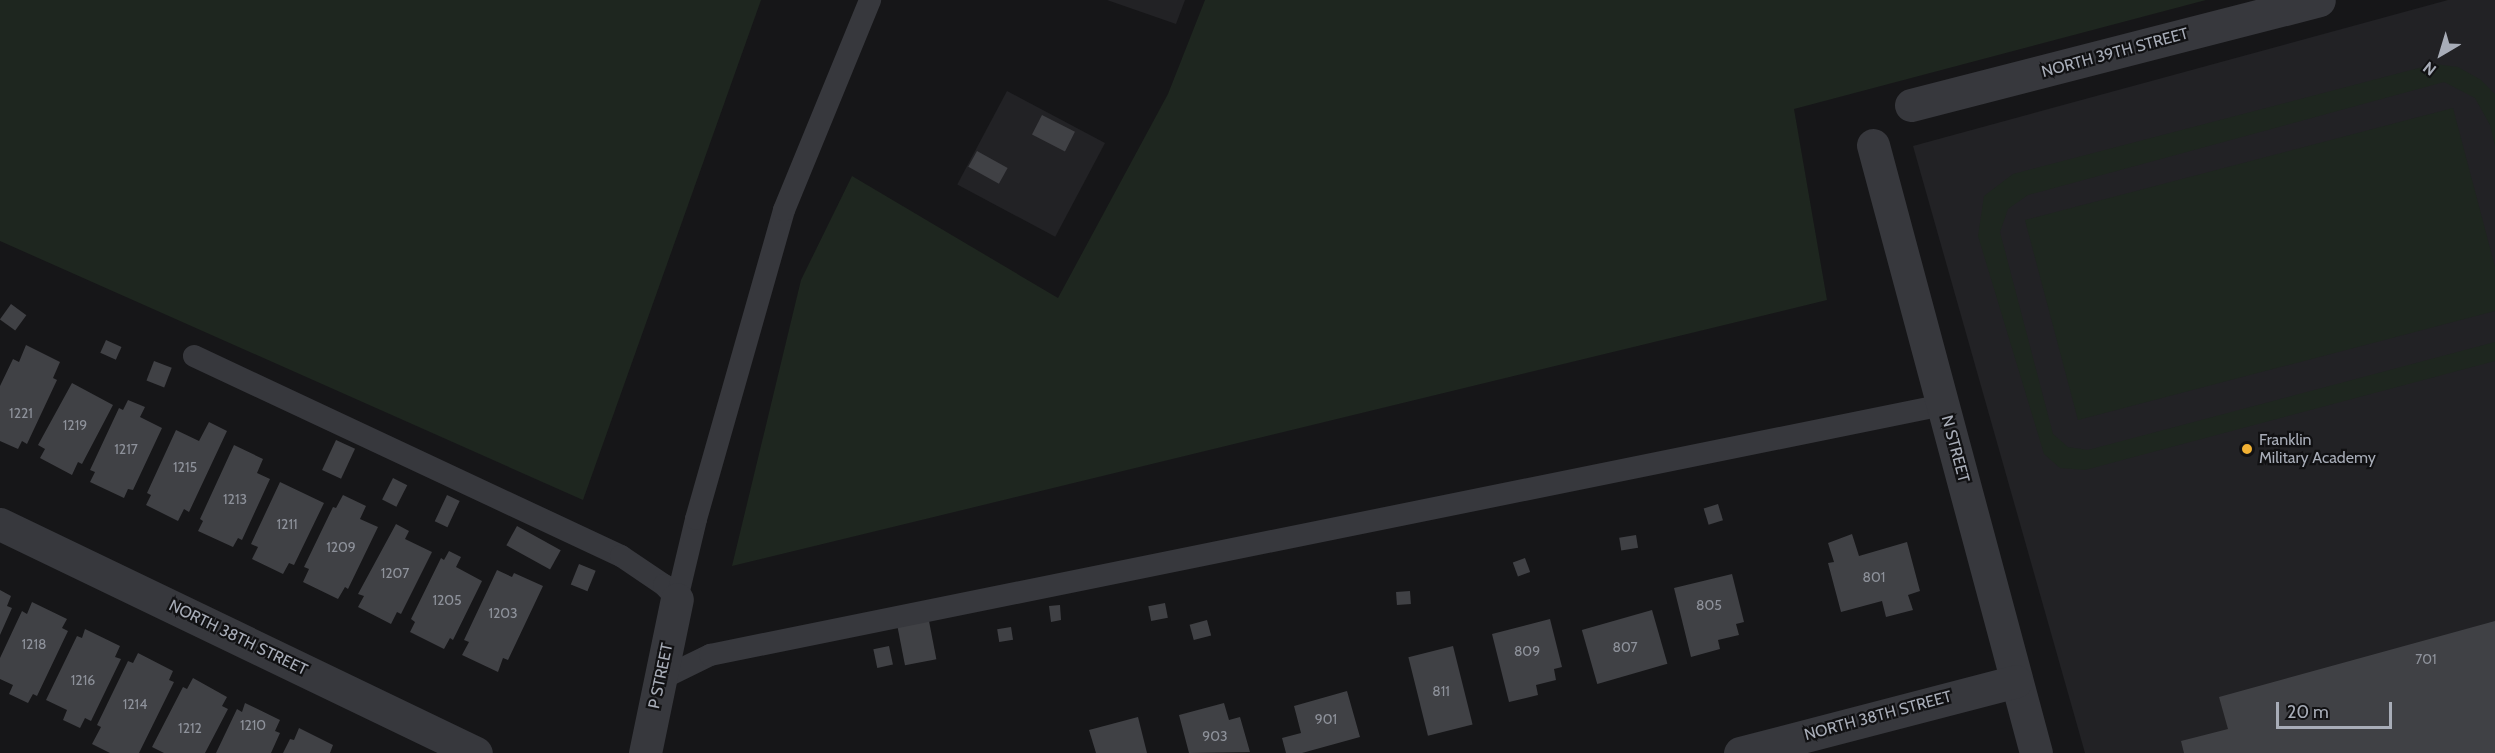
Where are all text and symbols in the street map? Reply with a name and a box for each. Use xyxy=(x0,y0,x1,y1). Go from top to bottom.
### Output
street label: NORTH 39TH STREET xyxy=(2039,24,2191,82)
north arrow xyxy=(2411,24,2471,84)
text: N xyxy=(2419,58,2440,80)
house number: 1221 xyxy=(9,405,33,421)
street label: N STREET xyxy=(1937,413,1973,485)
house number: 1219 xyxy=(63,417,87,433)
place label: Franklin Military Academy xyxy=(2259,430,2376,468)
house number: 1217 xyxy=(114,441,138,457)
marker: Franklin Military Academy xyxy=(2240,442,2254,456)
house number: 1215 xyxy=(173,459,197,475)
house number: 1213 xyxy=(223,491,247,507)
house number: 1211 xyxy=(276,516,298,532)
house number: 1209 xyxy=(326,539,356,555)
house number: 1207 xyxy=(381,565,409,581)
house number: 801 xyxy=(1863,569,1885,585)
house number: 1205 xyxy=(432,592,462,608)
street label: NORTH 38TH STREET xyxy=(166,596,310,680)
house number: 805 xyxy=(1696,597,1722,613)
house number: 1203 xyxy=(488,605,518,621)
house number: 1218 xyxy=(22,636,46,652)
house number: 807 xyxy=(1612,639,1638,655)
street label: P STREET xyxy=(645,641,677,711)
house number: 809 xyxy=(1514,643,1540,659)
house number: 701 xyxy=(2415,651,2437,667)
house number: 1216 xyxy=(71,672,95,688)
house number: 811 xyxy=(1432,683,1450,699)
street label: NORTH 38TH STREET xyxy=(1802,687,1954,745)
scale bar xyxy=(2279,690,2394,728)
house number: 1214 xyxy=(123,696,147,712)
text: 20 m xyxy=(2287,701,2329,723)
house number: 901 xyxy=(1315,711,1337,727)
house number: 1210 xyxy=(240,717,266,733)
house number: 1212 xyxy=(178,720,202,736)
house number: 903 xyxy=(1202,728,1228,744)

